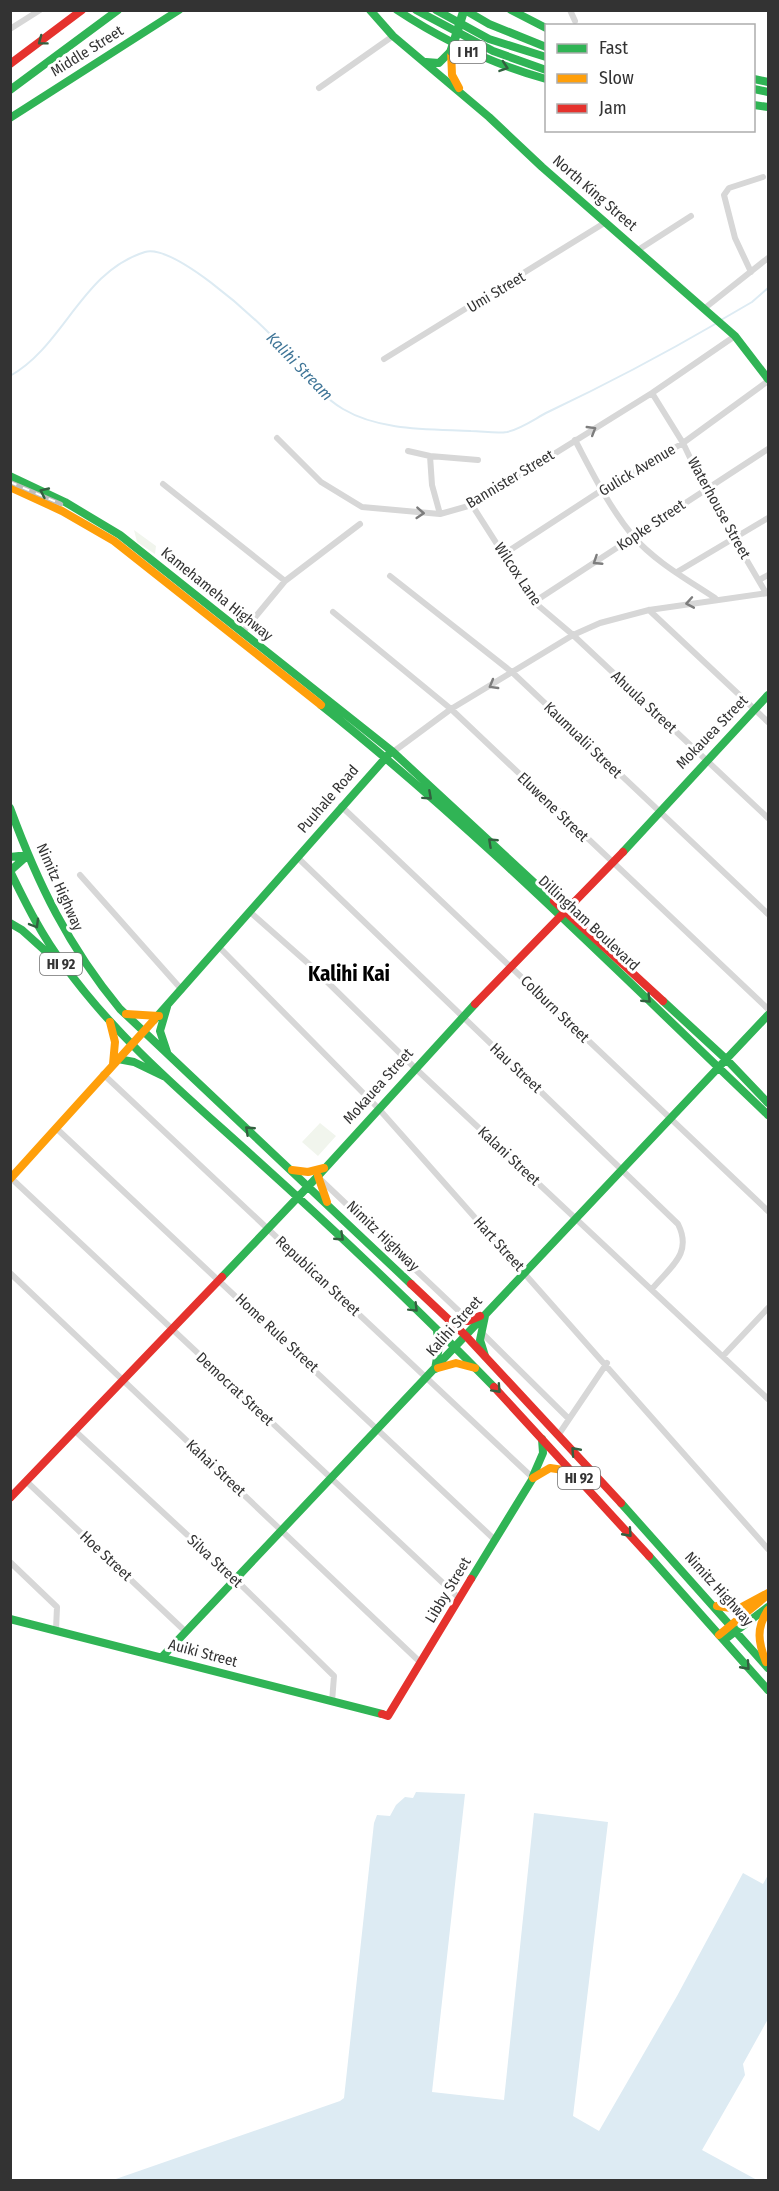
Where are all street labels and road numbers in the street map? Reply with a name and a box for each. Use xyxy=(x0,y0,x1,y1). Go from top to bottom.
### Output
street label: Middle Street xyxy=(47,22,127,80)
road number: I H1 xyxy=(450,41,486,63)
street label: North King Street xyxy=(549,152,641,235)
street label: Umi Street xyxy=(464,268,528,316)
street label: Gulick Avenue xyxy=(595,440,679,500)
street label: Bannister Street xyxy=(463,446,557,512)
street label: Waterhouse Street xyxy=(684,454,754,562)
street label: Kopke Street xyxy=(614,496,689,554)
street label: Wilcox Lane xyxy=(490,539,546,609)
street label: Kamehameha Highway xyxy=(158,543,277,645)
street label: Ahuula Street xyxy=(607,667,681,737)
street label: Mokauea Street xyxy=(672,691,752,773)
street label: Kaumualii Street xyxy=(540,698,626,782)
street label: Puuhale Road xyxy=(294,761,362,837)
street label: Eluwene Street xyxy=(514,769,592,845)
street label: Nimitz Highway xyxy=(33,840,87,934)
street label: Dillingham Boulevard xyxy=(535,872,643,974)
road number: HI 92 xyxy=(40,953,82,975)
street label: Colburn Street xyxy=(517,972,593,1046)
street label: Hau Street xyxy=(486,1039,546,1097)
street label: Mokauea Street xyxy=(339,1044,417,1128)
street label: Kalani Street xyxy=(474,1123,544,1189)
street label: Nimitz Highway xyxy=(343,1197,423,1275)
street label: Hart Street xyxy=(470,1213,528,1275)
street label: Republican Street xyxy=(272,1232,364,1320)
street label: Home Rule Street xyxy=(232,1290,322,1376)
street label: Kalihi Street xyxy=(422,1292,486,1360)
street label: Democrat Street xyxy=(193,1349,278,1430)
street label: Kahai Street xyxy=(183,1436,249,1500)
road number: HI 92 xyxy=(558,1467,600,1489)
street label: Hoe Street xyxy=(76,1527,136,1585)
street label: Silva Street xyxy=(184,1531,247,1591)
street label: Nimitz Highway xyxy=(681,1548,757,1630)
street label: Libby Street xyxy=(421,1554,475,1626)
street label: Auiki Street xyxy=(167,1635,240,1671)

